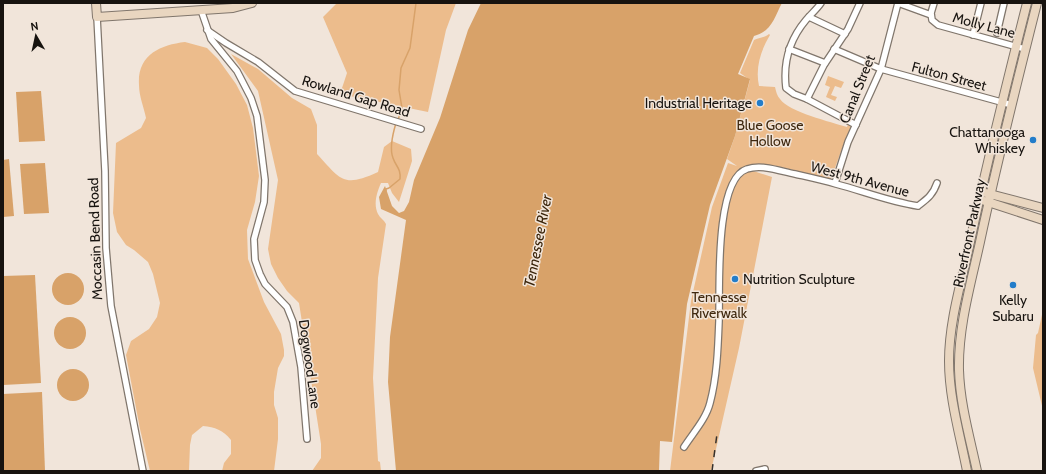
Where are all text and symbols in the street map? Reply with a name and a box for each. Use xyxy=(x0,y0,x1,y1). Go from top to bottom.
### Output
street label: Molly Lane xyxy=(951,8,1017,42)
north arrow xyxy=(16,16,56,56)
text: N xyxy=(29,19,39,34)
street label: Canal Street xyxy=(835,52,879,126)
street label: Fulton Street xyxy=(910,57,989,95)
street label: Rowland Gap Road xyxy=(300,71,412,121)
place label: Industrial Heritage xyxy=(645,94,752,112)
marker: Industrial Heritage xyxy=(755,98,765,108)
park label: Blue Goose Hollow xyxy=(737,116,803,150)
place label: Chattanooga Whiskey xyxy=(949,123,1025,157)
marker: Chattanooga Whiskey xyxy=(1028,135,1038,145)
street label: West 9th Avenue xyxy=(809,157,911,201)
street label: Moccasin Bend Road xyxy=(84,177,106,301)
street label: Riverfront Parkway xyxy=(949,177,989,289)
water label: Tennessee River xyxy=(520,192,556,289)
place label: Nutrition Sculpture xyxy=(743,270,855,288)
marker: Nutrition Sculpture xyxy=(730,274,740,284)
marker: Kelly Subaru xyxy=(1008,280,1018,290)
park label: Tennesse Riverwalk xyxy=(691,288,748,322)
place label: Kelly Subaru xyxy=(992,291,1034,325)
street label: Dogwood Lane xyxy=(295,318,325,410)

